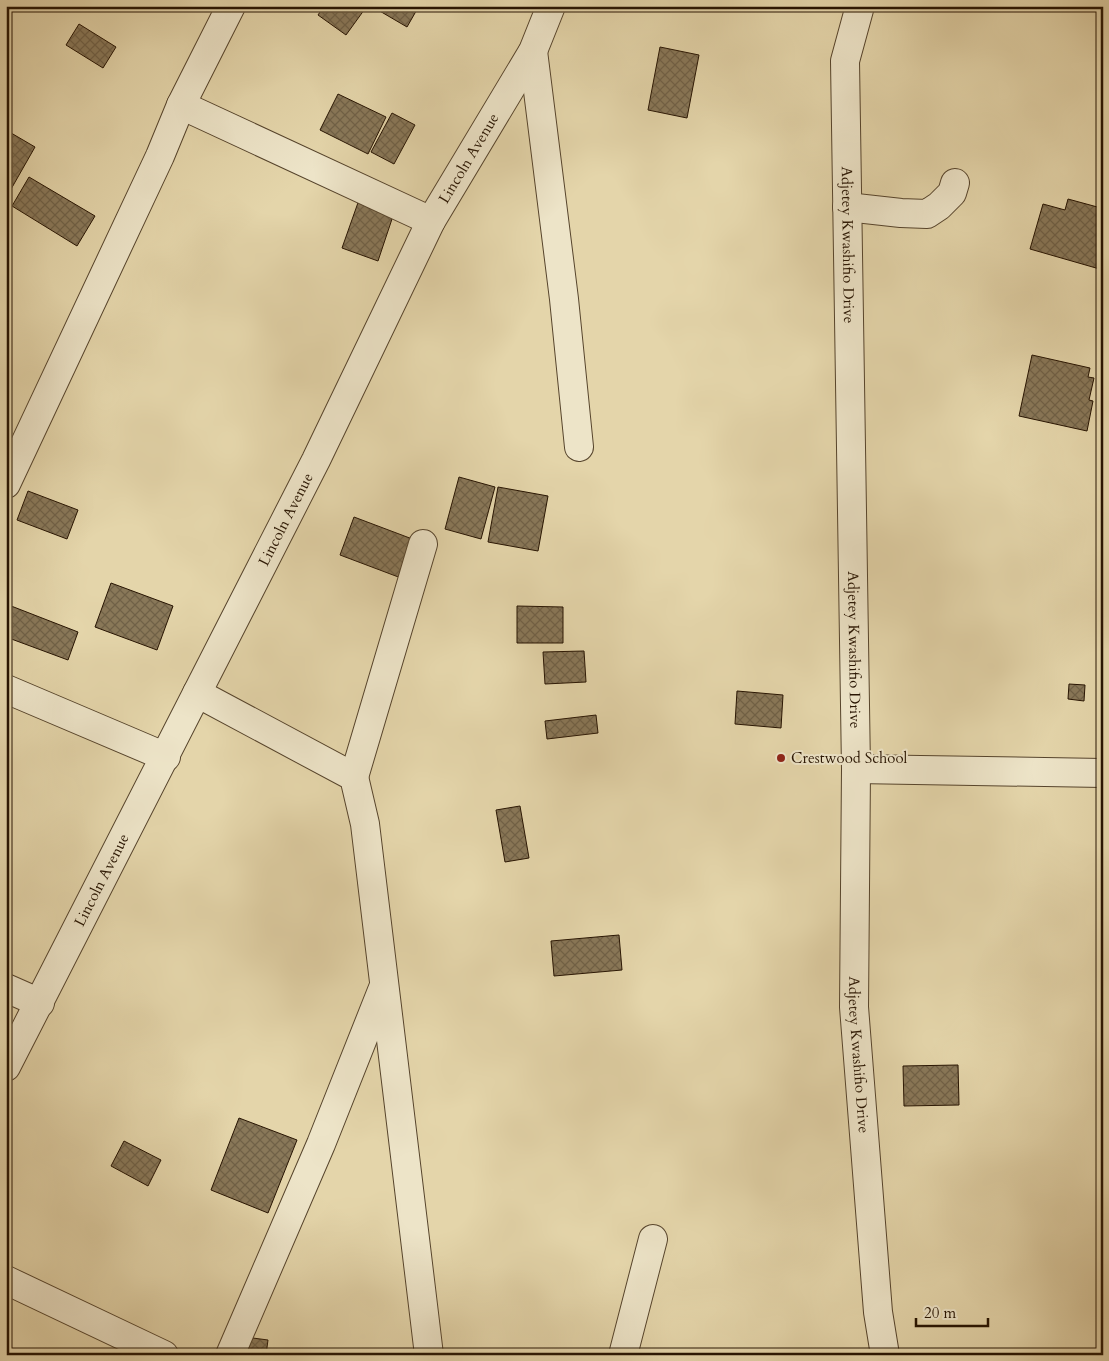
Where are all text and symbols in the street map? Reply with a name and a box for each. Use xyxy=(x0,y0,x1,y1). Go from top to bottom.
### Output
street label: Lincoln Avenue xyxy=(434,109,504,207)
street label: Adjetey Kwashifio Drive xyxy=(837,166,859,324)
street label: Lincoln Avenue xyxy=(254,469,318,569)
street label: Adjetey Kwashifio Drive xyxy=(843,571,865,729)
place label: Crestwood School xyxy=(791,748,908,768)
marker: Crestwood School xyxy=(775,752,787,764)
street label: Lincoln Avenue xyxy=(69,830,134,930)
street label: Adjetey Kwashifio Drive xyxy=(844,976,874,1134)
scale bar xyxy=(916,1296,989,1328)
text: 20 m xyxy=(924,1303,956,1323)

